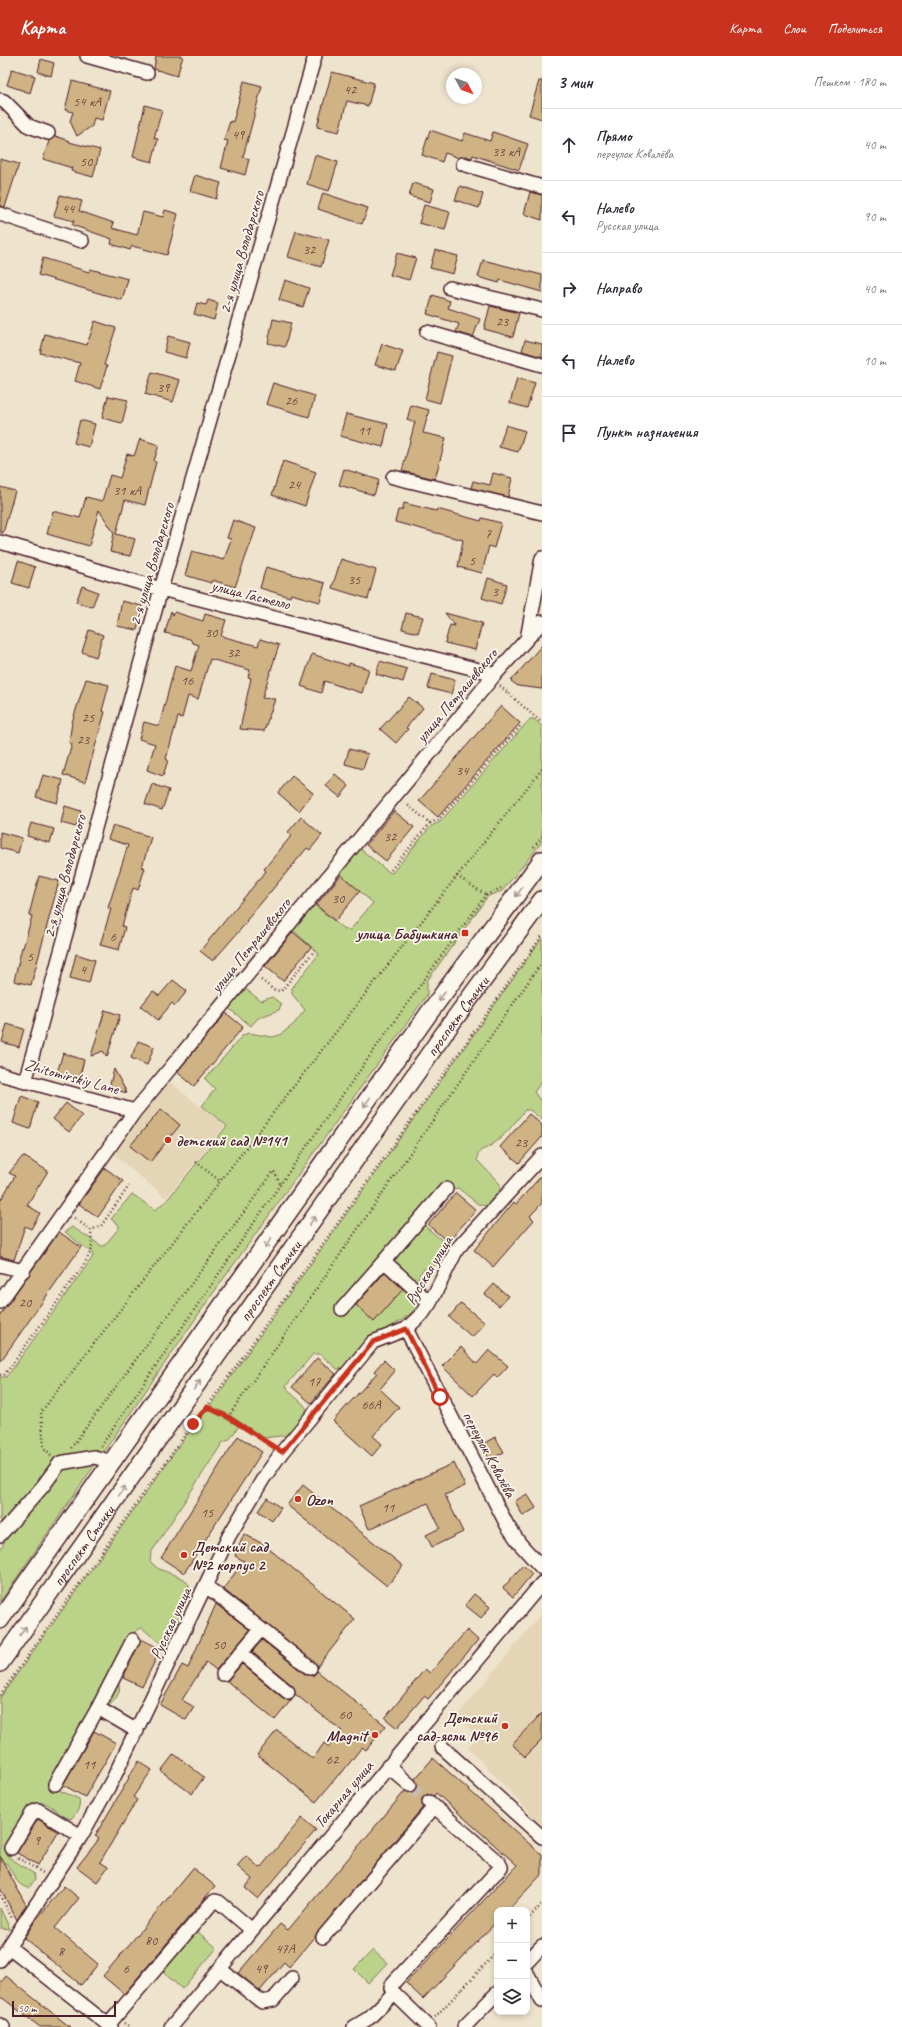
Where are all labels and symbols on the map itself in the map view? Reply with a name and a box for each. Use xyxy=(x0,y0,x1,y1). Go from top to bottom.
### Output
north arrow xyxy=(446,68,482,104)
house number: 42 xyxy=(344,81,358,98)
house number: 54 кА xyxy=(73,93,102,110)
house number: 49 xyxy=(232,126,246,143)
house number: 33 кА xyxy=(492,143,521,160)
house number: 50 xyxy=(80,153,94,170)
street label: 2-я улица Володарского xyxy=(215,187,269,316)
house number: 44 xyxy=(62,200,76,217)
house number: 32 xyxy=(303,241,317,258)
house number: 23 xyxy=(496,313,510,330)
house number: 39 xyxy=(157,379,171,396)
house number: 26 xyxy=(285,392,298,409)
house number: 11 xyxy=(358,422,371,439)
house number: 24 xyxy=(288,476,302,493)
house number: 31 кА xyxy=(113,482,142,499)
street label: 2-я улица Володарского xyxy=(125,499,179,628)
house number: 7 xyxy=(485,525,492,542)
house number: 5 xyxy=(469,552,476,569)
house number: 35 xyxy=(348,571,361,588)
street label: улица Гастелло xyxy=(208,575,293,615)
house number: 3 xyxy=(492,583,500,600)
house number: 30 xyxy=(205,624,219,641)
street label: улица Петрашевского xyxy=(411,643,503,747)
house number: 32 xyxy=(227,644,241,661)
house number: 16 xyxy=(181,672,194,689)
house number: 25 xyxy=(82,709,95,726)
house number: 23 xyxy=(77,731,91,748)
house number: 34 xyxy=(456,762,470,779)
street label: 2-я улица Володарского xyxy=(39,811,91,940)
house number: 32 xyxy=(384,828,398,845)
one-way arrow xyxy=(515,886,523,897)
house number: 30 xyxy=(332,890,346,907)
street label: улица Петрашевского xyxy=(206,892,297,998)
place label: улица Бабушкина xyxy=(354,924,459,944)
house number: 6 xyxy=(110,928,117,945)
marker: улица Бабушкина xyxy=(460,928,470,938)
house number: 5 xyxy=(27,948,34,965)
house number: 4 xyxy=(80,961,88,978)
street label: проспект Стачки xyxy=(422,972,494,1061)
one-way arrow xyxy=(437,991,446,1002)
street label: Zhitomirskiy Lane xyxy=(22,1055,123,1100)
one-way arrow xyxy=(363,1097,371,1108)
place label: детский сад №141 xyxy=(176,1131,288,1151)
house number: 23 xyxy=(515,1134,529,1151)
marker: детский сад №141 xyxy=(163,1135,173,1145)
one-way arrow xyxy=(308,1216,317,1227)
street label: Русская улица xyxy=(401,1231,458,1309)
street label: проспект Стачки xyxy=(235,1236,306,1325)
one-way arrow xyxy=(264,1237,272,1248)
house number: 20 xyxy=(19,1294,33,1311)
house number: 17 xyxy=(308,1373,321,1390)
one-way arrow xyxy=(193,1379,201,1390)
route start xyxy=(431,1388,449,1406)
house number: 66А xyxy=(361,1396,382,1413)
street label: переулок Ковалёва xyxy=(458,1408,521,1502)
route end xyxy=(184,1415,202,1433)
one-way arrow xyxy=(118,1486,126,1497)
place label: Ozon xyxy=(306,1490,333,1510)
marker: Ozon xyxy=(293,1494,303,1504)
house number: 11 xyxy=(382,1499,395,1516)
street label: проспект Стачки xyxy=(49,1501,120,1590)
house number: 15 xyxy=(201,1504,214,1521)
place label: Детский сад №2 корпус 2 xyxy=(192,1537,269,1575)
marker: Детский сад №2 корпус 2 xyxy=(179,1550,189,1560)
street label: Русская улица xyxy=(146,1583,197,1662)
one-way arrow xyxy=(19,1626,27,1637)
house number: 50 xyxy=(213,1636,227,1653)
house number: 60 xyxy=(339,1706,353,1723)
place label: Детский сад-ясли №96 xyxy=(416,1708,498,1746)
marker: Детский сад-ясли №96 xyxy=(500,1721,510,1731)
place label: Magnit xyxy=(327,1726,370,1746)
marker: Magnit xyxy=(370,1730,380,1740)
house number: 62 xyxy=(326,1751,340,1768)
house number: 11 xyxy=(83,1756,96,1773)
street label: Токарная улица xyxy=(310,1756,378,1832)
house number: 9 xyxy=(34,1832,42,1849)
house number: 80 xyxy=(145,1932,159,1949)
house number: 47А xyxy=(275,1940,296,1957)
house number: 8 xyxy=(58,1943,66,1960)
house number: 6 xyxy=(123,1960,130,1977)
house number: 49 xyxy=(255,1960,269,1977)
scale bar xyxy=(12,1999,116,2018)

